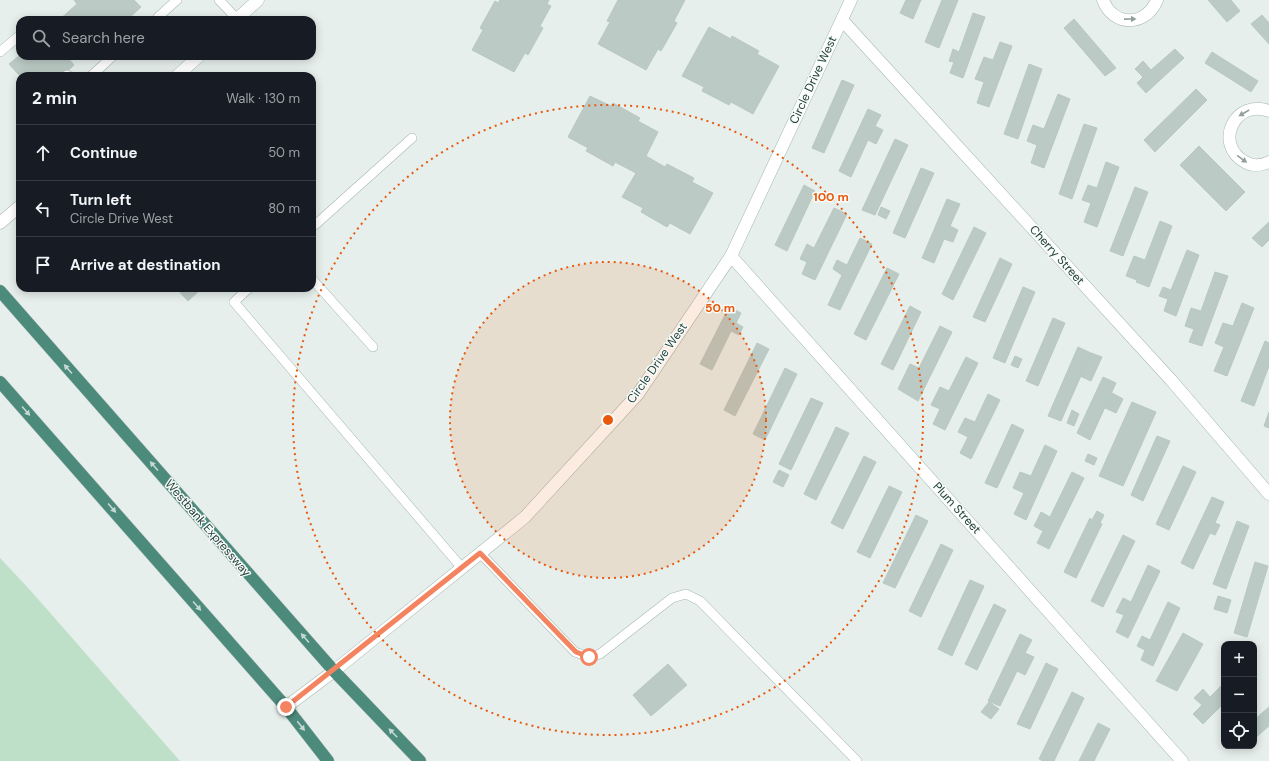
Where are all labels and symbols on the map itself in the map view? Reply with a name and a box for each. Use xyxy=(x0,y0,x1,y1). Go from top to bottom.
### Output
one-way arrow xyxy=(1124,16,1137,22)
street label: Circle Drive West xyxy=(786,33,840,126)
one-way arrow xyxy=(1238,110,1250,117)
one-way arrow xyxy=(1236,155,1247,163)
text: 100 m xyxy=(813,189,849,205)
street label: Cherry Street xyxy=(1026,222,1088,288)
text: 50 m xyxy=(705,300,735,316)
street label: Circle Drive West xyxy=(623,319,691,407)
one-way arrow xyxy=(64,364,73,374)
one-way arrow xyxy=(21,406,30,416)
centre of rings xyxy=(601,413,615,427)
one-way arrow xyxy=(150,461,159,472)
street label: Westbank Expressway xyxy=(161,476,255,580)
street label: Plum Street xyxy=(930,479,985,538)
one-way arrow xyxy=(107,503,116,514)
one-way arrow xyxy=(193,601,202,611)
one-way arrow xyxy=(300,632,309,643)
route start xyxy=(580,648,598,666)
route end xyxy=(277,698,295,716)
one-way arrow xyxy=(296,720,305,731)
one-way arrow xyxy=(388,728,398,738)

